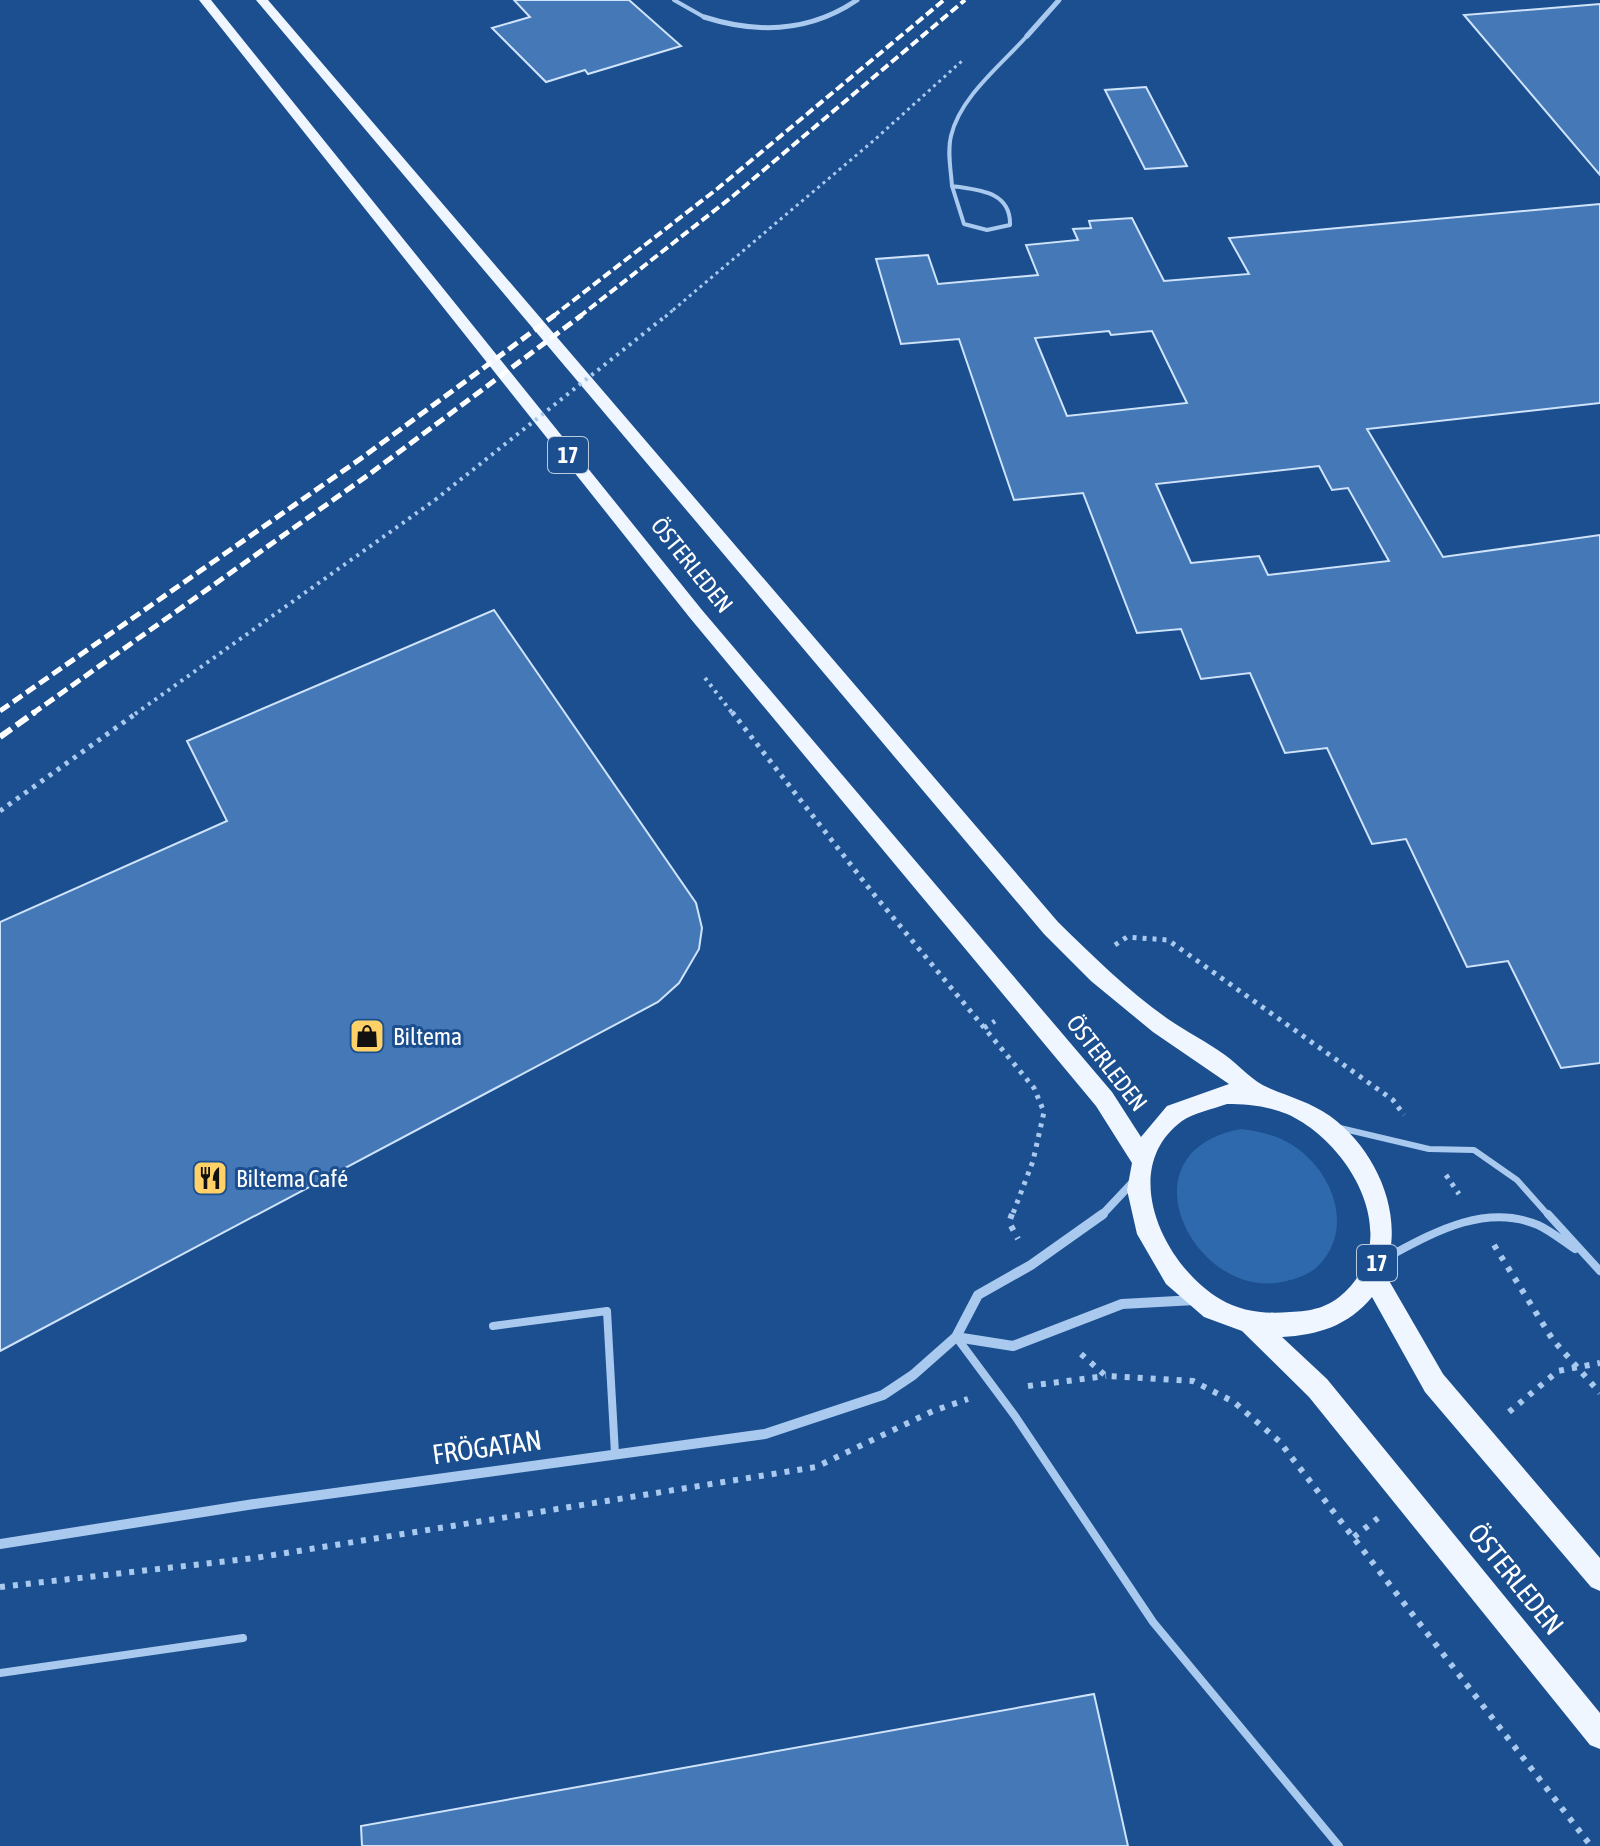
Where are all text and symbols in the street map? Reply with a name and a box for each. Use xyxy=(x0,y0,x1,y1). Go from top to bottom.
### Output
road number: 17 xyxy=(548,437,588,473)
street label: ÖSTERLEDEN xyxy=(646,512,738,618)
street label: ÖSTERLEDEN xyxy=(1061,1010,1153,1116)
shop icon: Biltema xyxy=(348,1017,386,1055)
place label: Biltema xyxy=(393,1023,462,1050)
restaurant icon: Biltema Café xyxy=(191,1159,229,1197)
place label: Biltema Café xyxy=(236,1165,348,1192)
road number: 17 xyxy=(1357,1245,1397,1281)
street label: FRÖGATAN xyxy=(430,1423,544,1471)
street label: ÖSTERLEDEN xyxy=(1462,1517,1570,1641)

